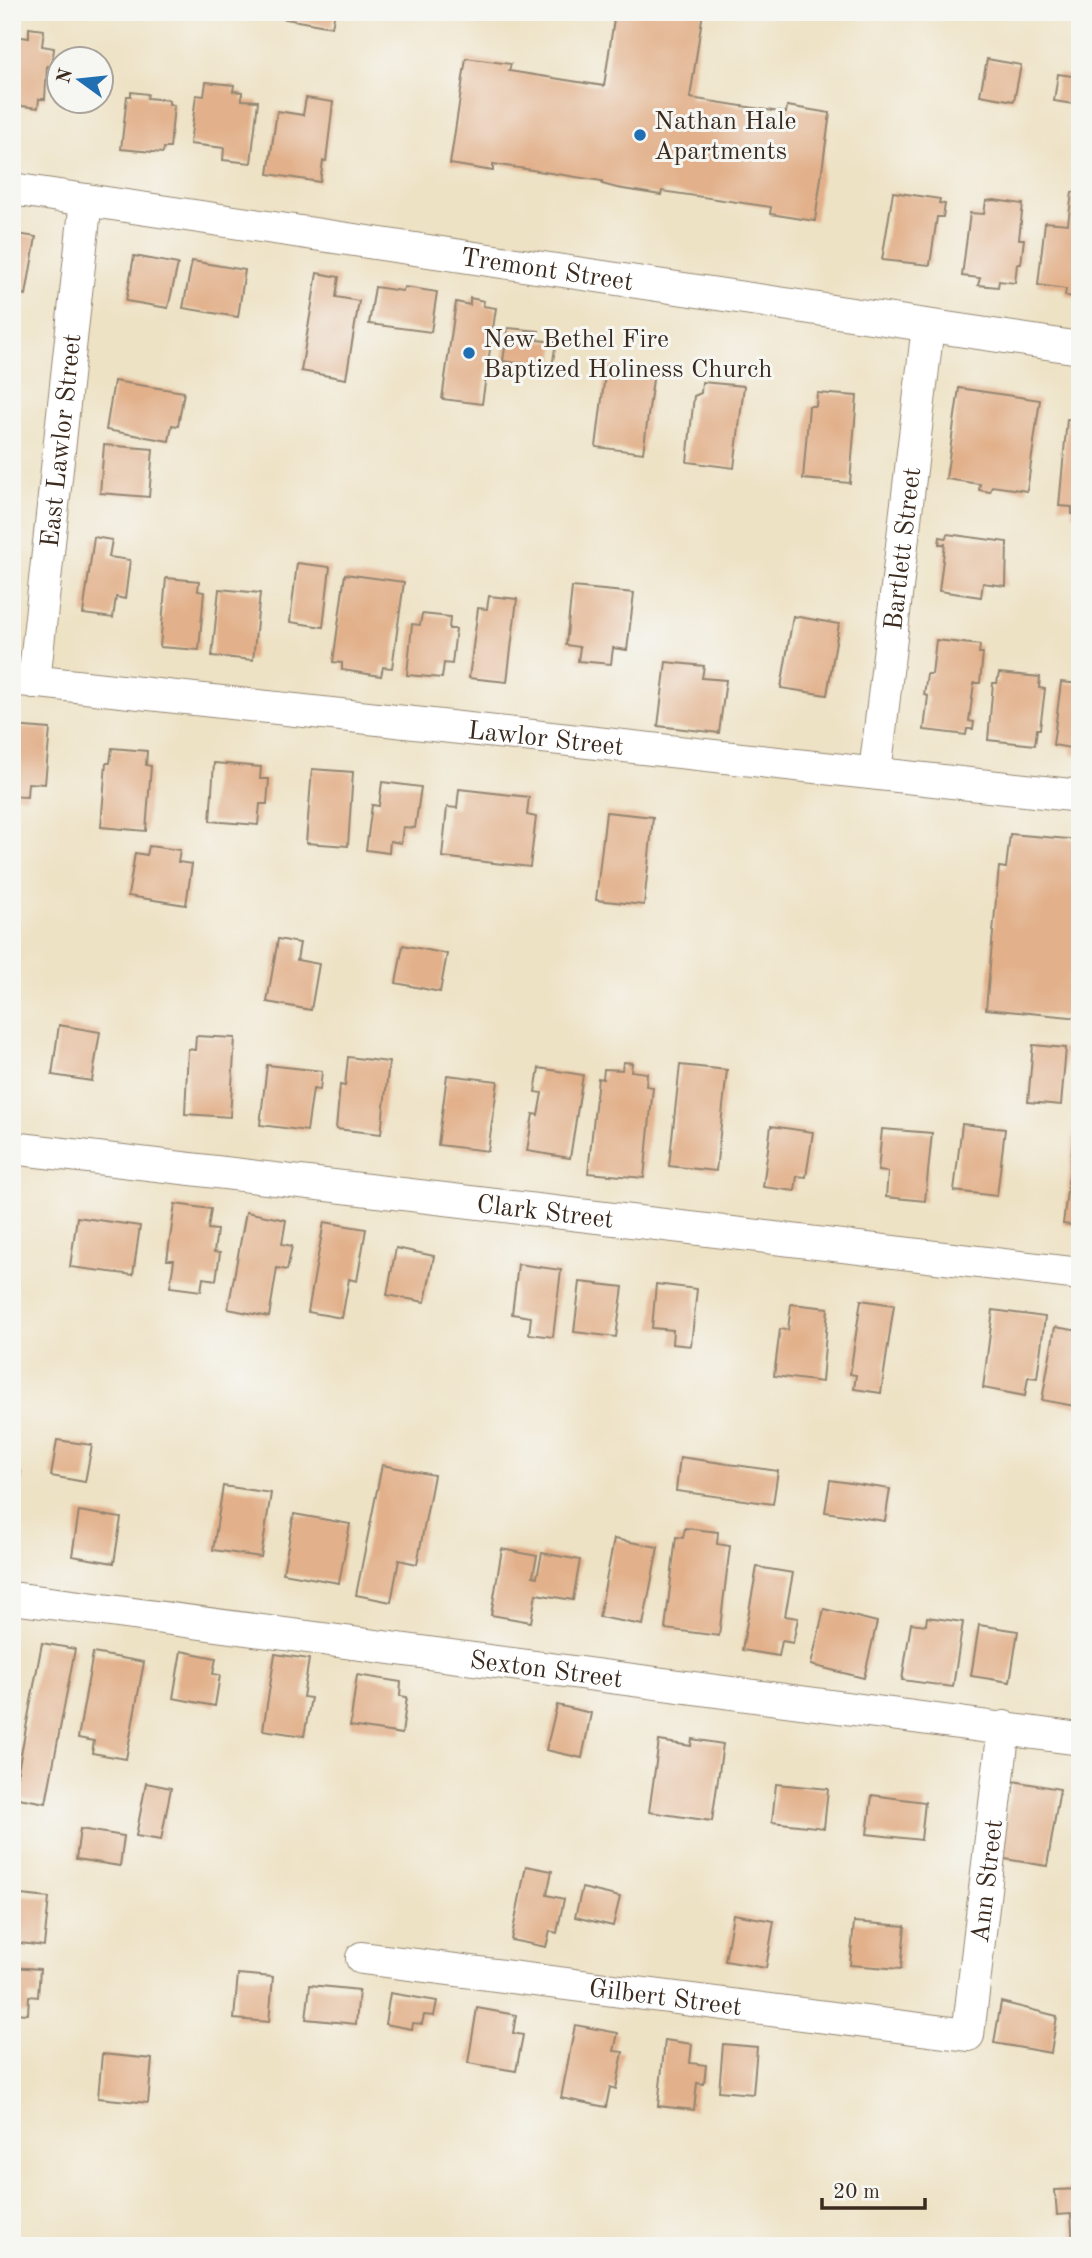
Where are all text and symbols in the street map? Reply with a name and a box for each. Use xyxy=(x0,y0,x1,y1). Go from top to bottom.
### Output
north arrow xyxy=(46,46,116,116)
text: N xyxy=(55,66,77,86)
place label: Nathan Hale Apartments xyxy=(654,109,797,165)
marker: Nathan Hale Apartments xyxy=(632,127,648,143)
street label: Tremont Street xyxy=(459,245,635,296)
place label: New Bethel Fire Baptized Holiness Church xyxy=(483,327,772,383)
street label: East Lawlor Street xyxy=(38,332,87,549)
marker: New Bethel Fire Baptized Holiness Church xyxy=(461,345,477,361)
street label: Bartlett Street xyxy=(881,466,926,632)
street label: Lawlor Street xyxy=(466,718,625,761)
street label: Clark Street xyxy=(475,1192,615,1234)
street label: Sexton Street xyxy=(468,1648,624,1693)
street label: Ann Street xyxy=(968,1818,1008,1944)
street label: Gilbert Street xyxy=(587,1976,743,2021)
scale bar xyxy=(822,2167,926,2211)
text: 20 m xyxy=(833,2182,880,2203)

